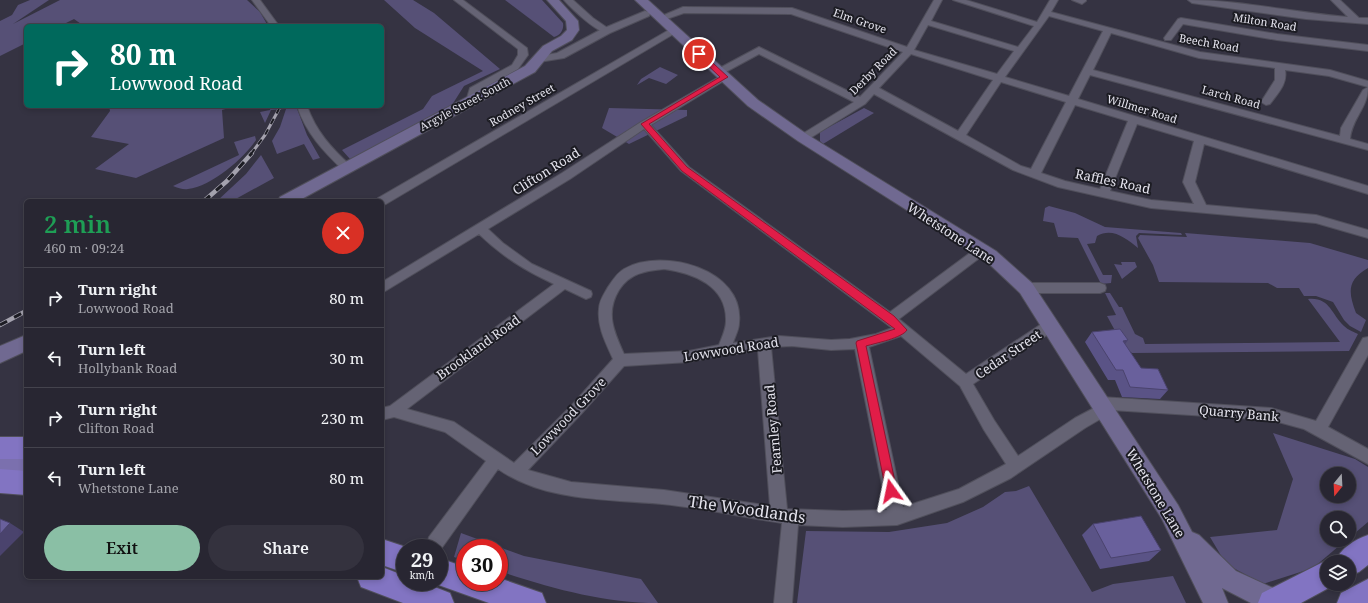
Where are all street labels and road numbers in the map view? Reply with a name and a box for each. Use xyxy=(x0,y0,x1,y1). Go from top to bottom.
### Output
street label: Elm Grove xyxy=(832,4,889,37)
street label: Milton Road xyxy=(1232,9,1298,34)
street label: Beech Road xyxy=(1178,30,1241,55)
street label: Derby Road xyxy=(846,44,900,98)
street label: Argyle Street South xyxy=(417,73,513,134)
street label: Rodney Street xyxy=(486,80,557,129)
street label: Larch Road xyxy=(1200,82,1262,112)
street label: Willmer Road xyxy=(1105,91,1179,126)
street label: Clifton Road xyxy=(509,143,583,199)
street label: Raffles Road xyxy=(1074,164,1152,198)
street label: Whetstone Lane xyxy=(904,198,998,268)
street label: Brookland Road xyxy=(432,310,524,384)
street label: Cedar Street xyxy=(971,325,1045,383)
street label: Lowwood Road xyxy=(682,333,780,365)
street label: Lowwood Grove xyxy=(526,373,610,459)
street label: Fearnley Road xyxy=(760,384,786,474)
street label: Quarry Bank xyxy=(1198,401,1280,425)
street label: Whetstone Lane xyxy=(1122,445,1190,541)
street label: The Woodlands xyxy=(687,490,807,528)

